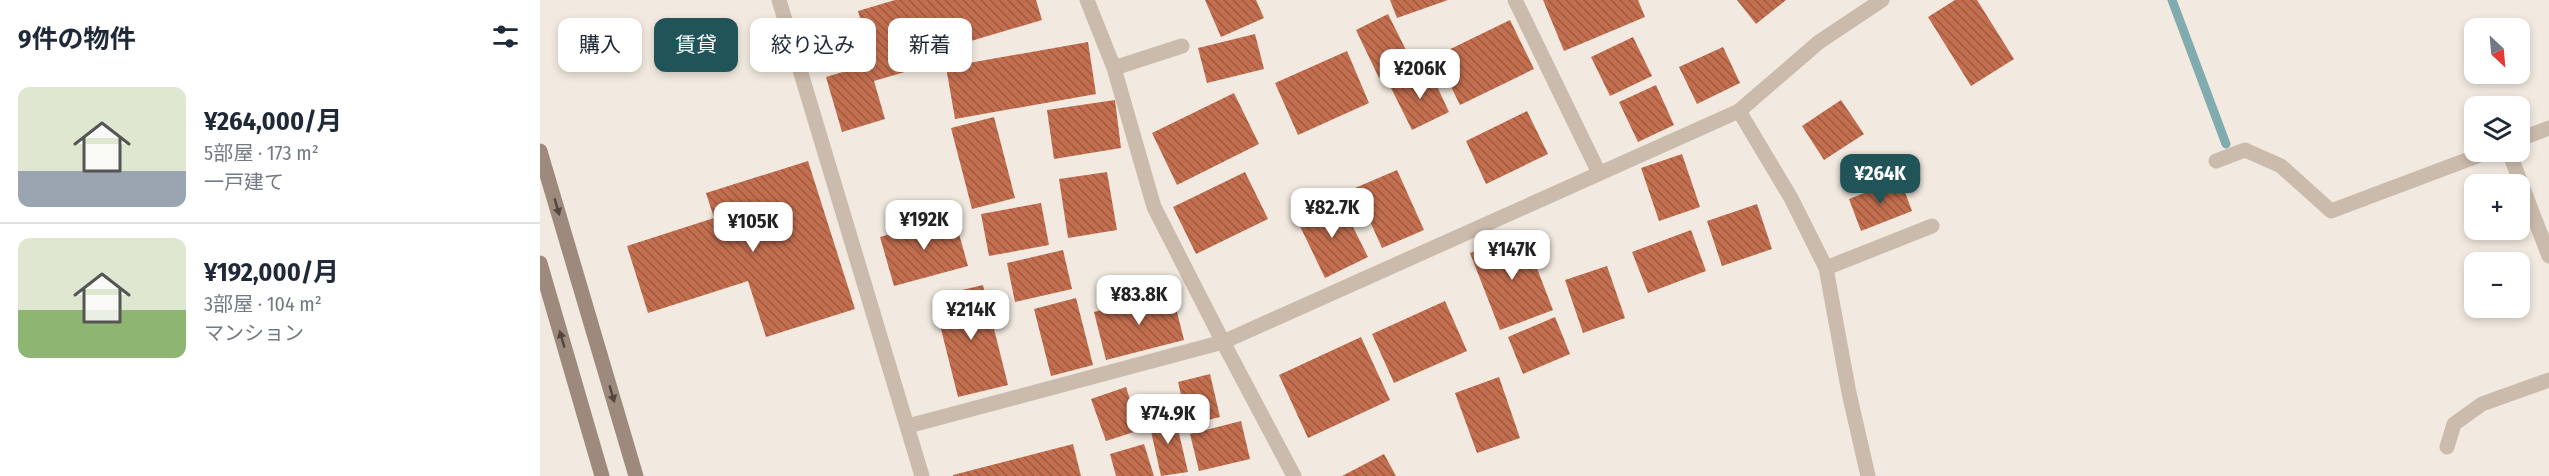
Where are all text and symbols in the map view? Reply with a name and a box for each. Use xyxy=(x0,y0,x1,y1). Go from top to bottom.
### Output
chip: 購入 xyxy=(558,18,642,72)
chip: 賃貸 xyxy=(654,18,738,72)
chip: 絞り込み xyxy=(750,18,876,72)
chip: 新着 xyxy=(888,18,972,72)
north arrow xyxy=(2464,18,2530,84)
map controls xyxy=(2464,18,2530,318)
icon: filters xyxy=(489,20,522,53)
text: 9件の物件 xyxy=(18,24,135,55)
pin: ¥206K xyxy=(1378,49,1462,100)
text: ¥206K xyxy=(1394,56,1446,80)
button: layers xyxy=(2464,96,2530,162)
text: ¥264,000/月 xyxy=(204,106,342,137)
icon: home xyxy=(66,111,138,183)
text: 5部屋 · 173 m² xyxy=(204,141,319,165)
pin: ¥264K xyxy=(1838,154,1922,205)
text: ¥264K xyxy=(1854,161,1906,185)
text: 一戸建て xyxy=(204,170,284,194)
button: + xyxy=(2464,174,2530,240)
pin: ¥82.7K xyxy=(1283,188,1381,239)
text: ¥82.7K xyxy=(1305,195,1359,219)
one-way arrow xyxy=(552,198,562,216)
pin: ¥192K xyxy=(882,200,966,251)
pin: ¥105K xyxy=(711,202,795,253)
text: ¥192K xyxy=(899,207,949,231)
text: ¥105K xyxy=(728,209,778,233)
pin: ¥147K xyxy=(1470,230,1554,281)
text: ¥147K xyxy=(1488,237,1536,261)
button: − xyxy=(2464,252,2530,318)
text: ¥192,000/月 xyxy=(204,257,339,288)
icon: home xyxy=(66,262,138,334)
pin: ¥83.8K xyxy=(1090,275,1188,326)
text: ¥83.8K xyxy=(1111,282,1167,306)
pin: ¥214K xyxy=(929,290,1013,341)
text: 3部屋 · 104 m² xyxy=(204,292,322,316)
text: ¥214K xyxy=(946,297,996,321)
text: マンション xyxy=(204,321,304,345)
one-way arrow xyxy=(557,330,566,348)
one-way arrow xyxy=(607,385,617,403)
pin: ¥74.9K xyxy=(1119,394,1217,445)
text: ¥74.9K xyxy=(1141,401,1195,425)

